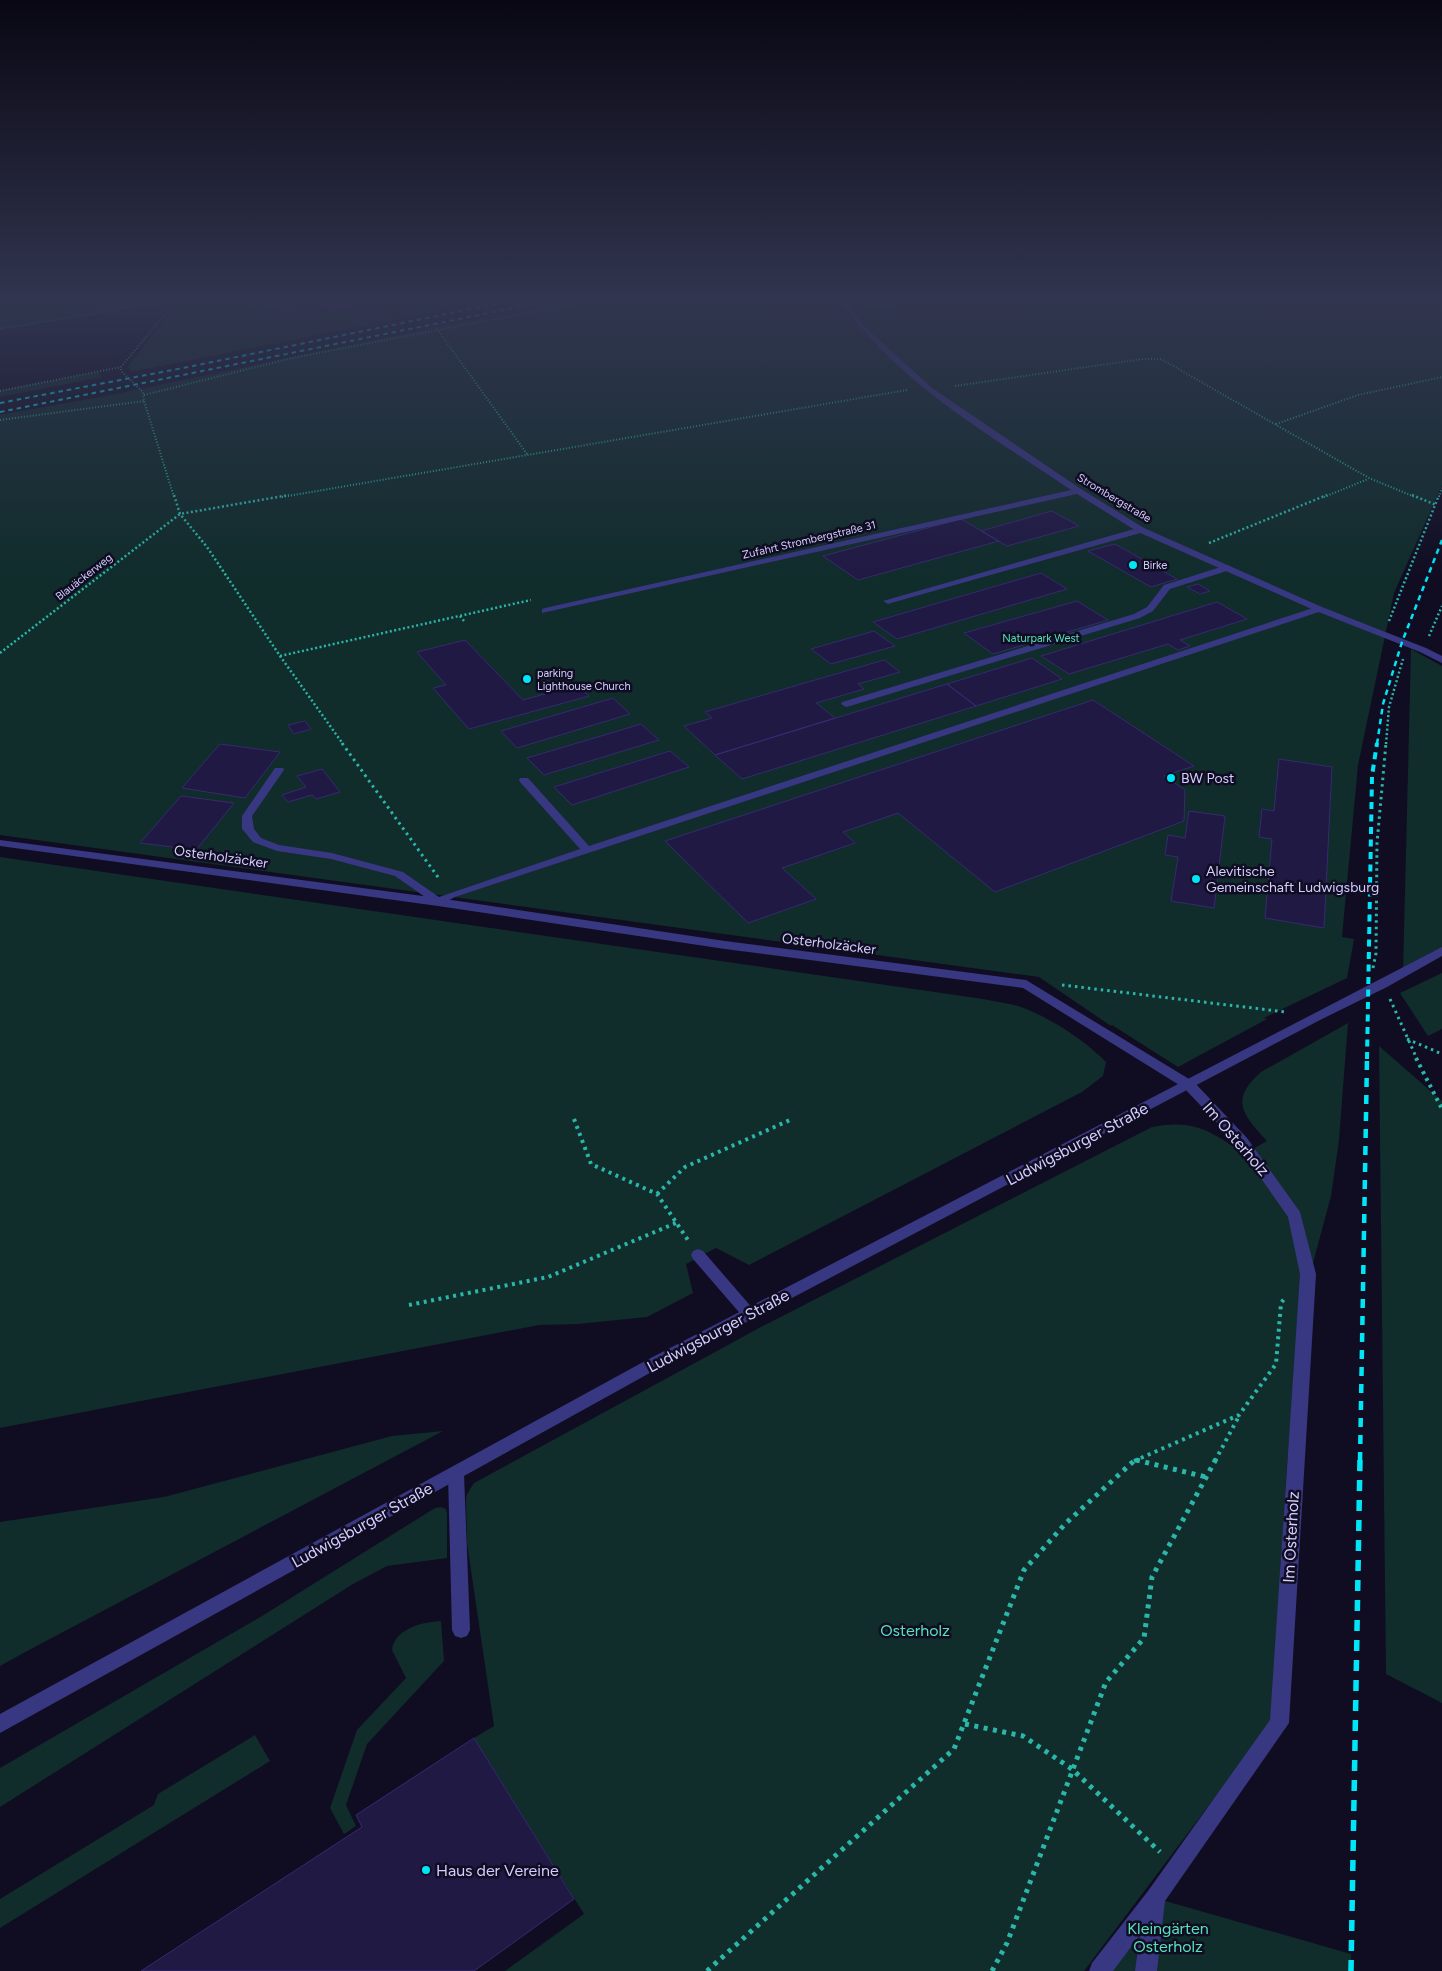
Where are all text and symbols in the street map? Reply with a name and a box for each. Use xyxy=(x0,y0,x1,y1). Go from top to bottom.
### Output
street label: Strombergstraße xyxy=(1075,471,1153,525)
street label: Zufahrt Strombergstraße 31 xyxy=(741,518,877,562)
street label: Blauäckerweg xyxy=(53,551,115,603)
marker: Birke xyxy=(1127,559,1139,571)
place label: Birke xyxy=(1143,559,1167,572)
park label: Naturpark West xyxy=(1002,632,1080,645)
place label: parking Lighthouse Church xyxy=(537,667,631,693)
marker: parking Lighthouse Church xyxy=(521,673,533,685)
place label: BW Post xyxy=(1181,770,1234,787)
marker: BW Post xyxy=(1165,772,1177,784)
street label: Osterholzäcker xyxy=(173,842,269,872)
place label: Alevitische Gemeinschaft Ludwigsburg xyxy=(1206,863,1379,896)
marker: Alevitische Gemeinschaft Ludwigsburg xyxy=(1190,873,1202,885)
street label: Osterholzäcker xyxy=(781,930,877,958)
street label: Ludwigsburger Straße xyxy=(1003,1098,1151,1190)
street label: Im Osterholz xyxy=(1199,1098,1273,1180)
street label: Ludwigsburger Straße xyxy=(644,1285,792,1377)
street label: Ludwigsburger Straße xyxy=(288,1478,436,1572)
street label: Im Osterholz xyxy=(1279,1491,1303,1583)
park label: Osterholz xyxy=(880,1621,950,1640)
place label: Haus der Vereine xyxy=(436,1861,559,1880)
marker: Haus der Vereine xyxy=(420,1864,432,1876)
park label: Kleingärten Osterholz xyxy=(1127,1919,1209,1956)

